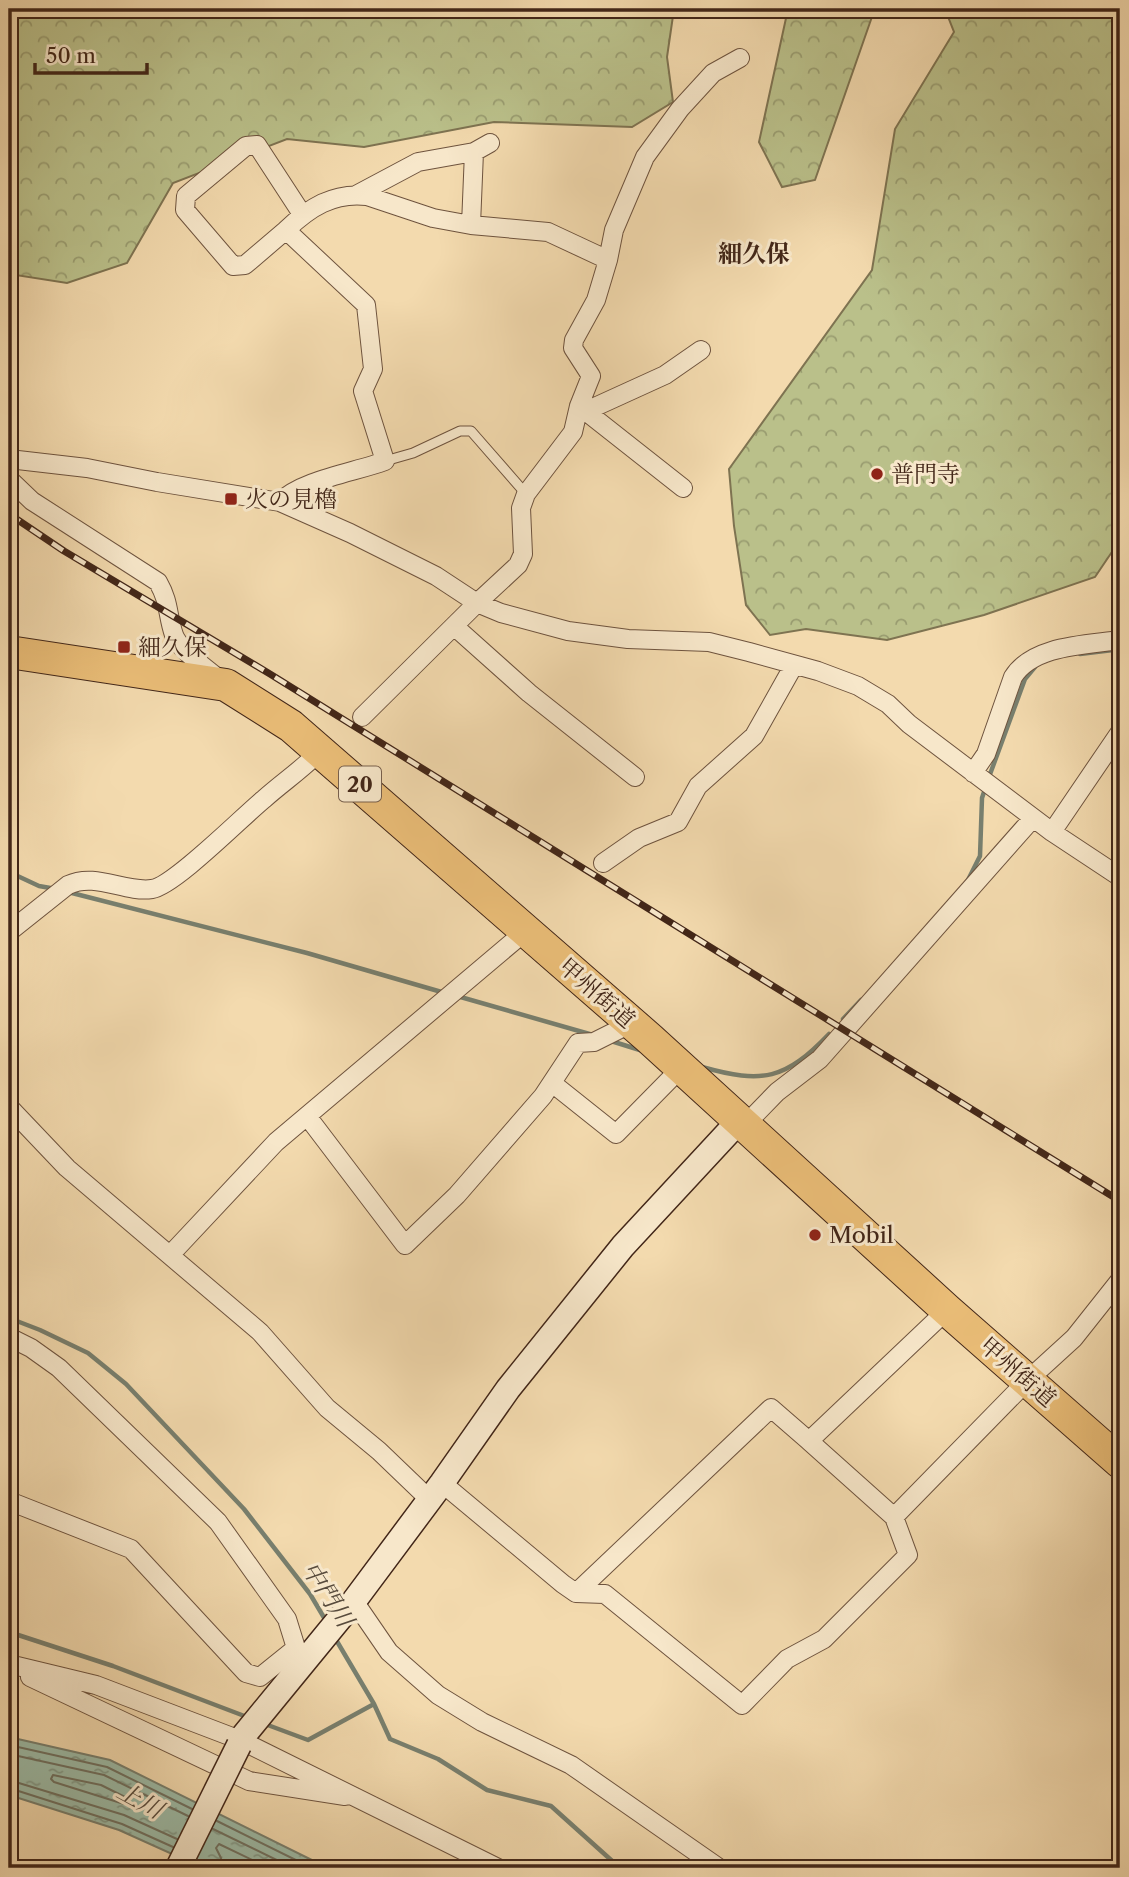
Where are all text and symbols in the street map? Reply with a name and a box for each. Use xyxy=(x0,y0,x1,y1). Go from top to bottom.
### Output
scale bar xyxy=(35,32,147,76)
text: 50 m xyxy=(46,43,96,68)
district label: 細久保 xyxy=(718,239,790,268)
place label: 普門寺 xyxy=(891,460,960,488)
marker: 普門寺 xyxy=(869,466,885,482)
place label: 火の見櫓 xyxy=(245,485,337,513)
marker: 火の見櫓 xyxy=(223,491,239,507)
place label: 細久保 xyxy=(138,633,207,661)
marker: 細久保 xyxy=(116,639,132,655)
road number: 20 xyxy=(339,766,381,802)
street label: 甲州街道 xyxy=(553,952,641,1034)
place label: Mobil xyxy=(829,1221,894,1249)
marker: Mobil xyxy=(807,1227,823,1243)
street label: 甲州街道 xyxy=(974,1331,1062,1413)
water label: 中門川 xyxy=(296,1556,361,1635)
water label: 上川 xyxy=(112,1776,171,1826)

